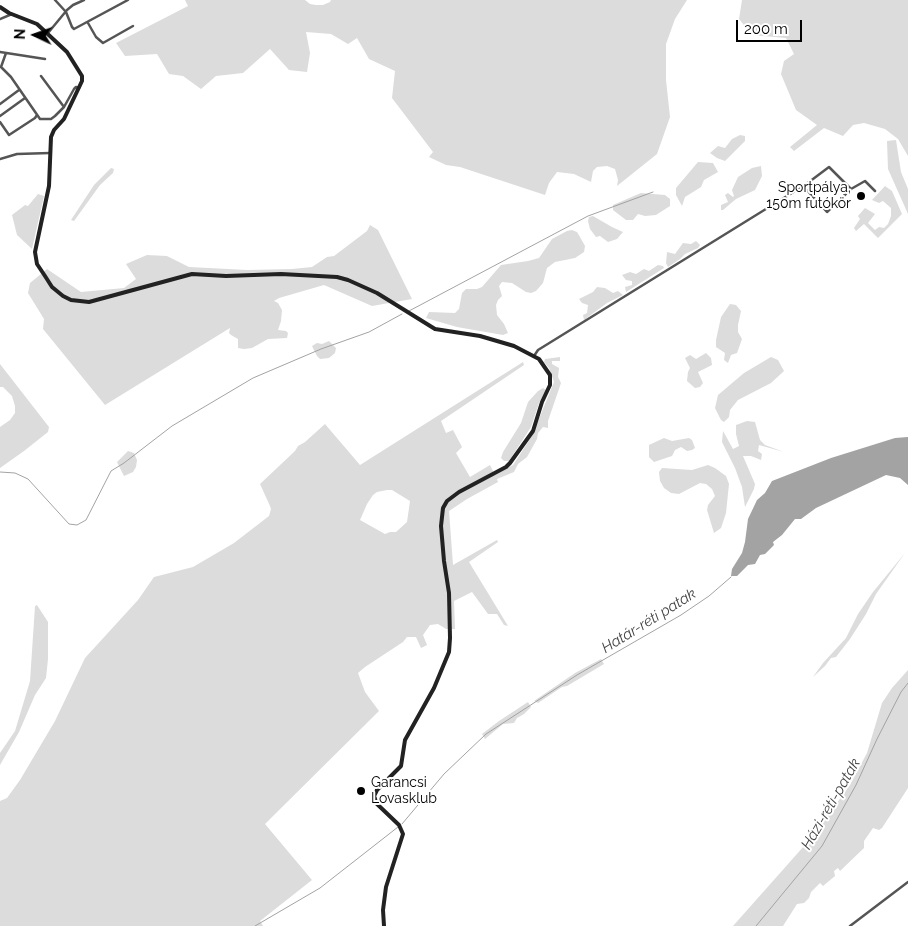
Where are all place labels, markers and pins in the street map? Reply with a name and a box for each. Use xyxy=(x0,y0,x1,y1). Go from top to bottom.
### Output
place label: Sportpálya, 150m futókör xyxy=(766,180,851,212)
marker: Sportpálya, 150m futókör xyxy=(855,190,867,202)
place label: Garancsi Lovasklub xyxy=(371,775,437,808)
marker: Garancsi Lovasklub xyxy=(355,785,367,797)

